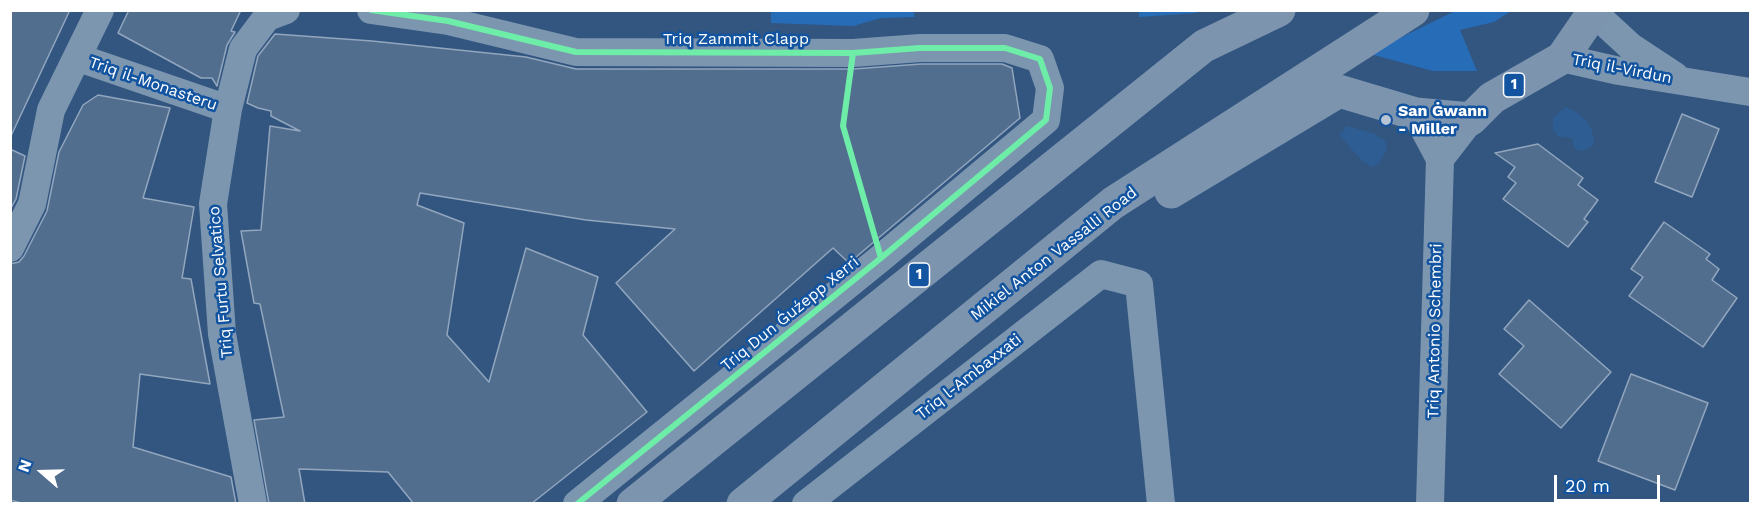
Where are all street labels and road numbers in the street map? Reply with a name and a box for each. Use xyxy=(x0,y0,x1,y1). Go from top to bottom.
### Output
street label: Triq Zammit Clapp xyxy=(663,29,809,49)
street label: Triq il-Virdun xyxy=(1570,50,1674,88)
street label: Triq il-Monasteru xyxy=(86,53,220,115)
road number: 1 xyxy=(1504,73,1524,97)
street label: Mikiel Anton Vassalli Road xyxy=(967,183,1141,325)
street label: Triq Furtu Selvatico xyxy=(205,205,237,359)
street label: Triq Antonio Schembri xyxy=(1424,243,1446,419)
street label: Triq Dun Ǵuźepp Xerri xyxy=(717,252,863,376)
road number: 1 xyxy=(908,263,930,287)
street label: Triq l-Ambaxxati xyxy=(913,330,1025,424)

